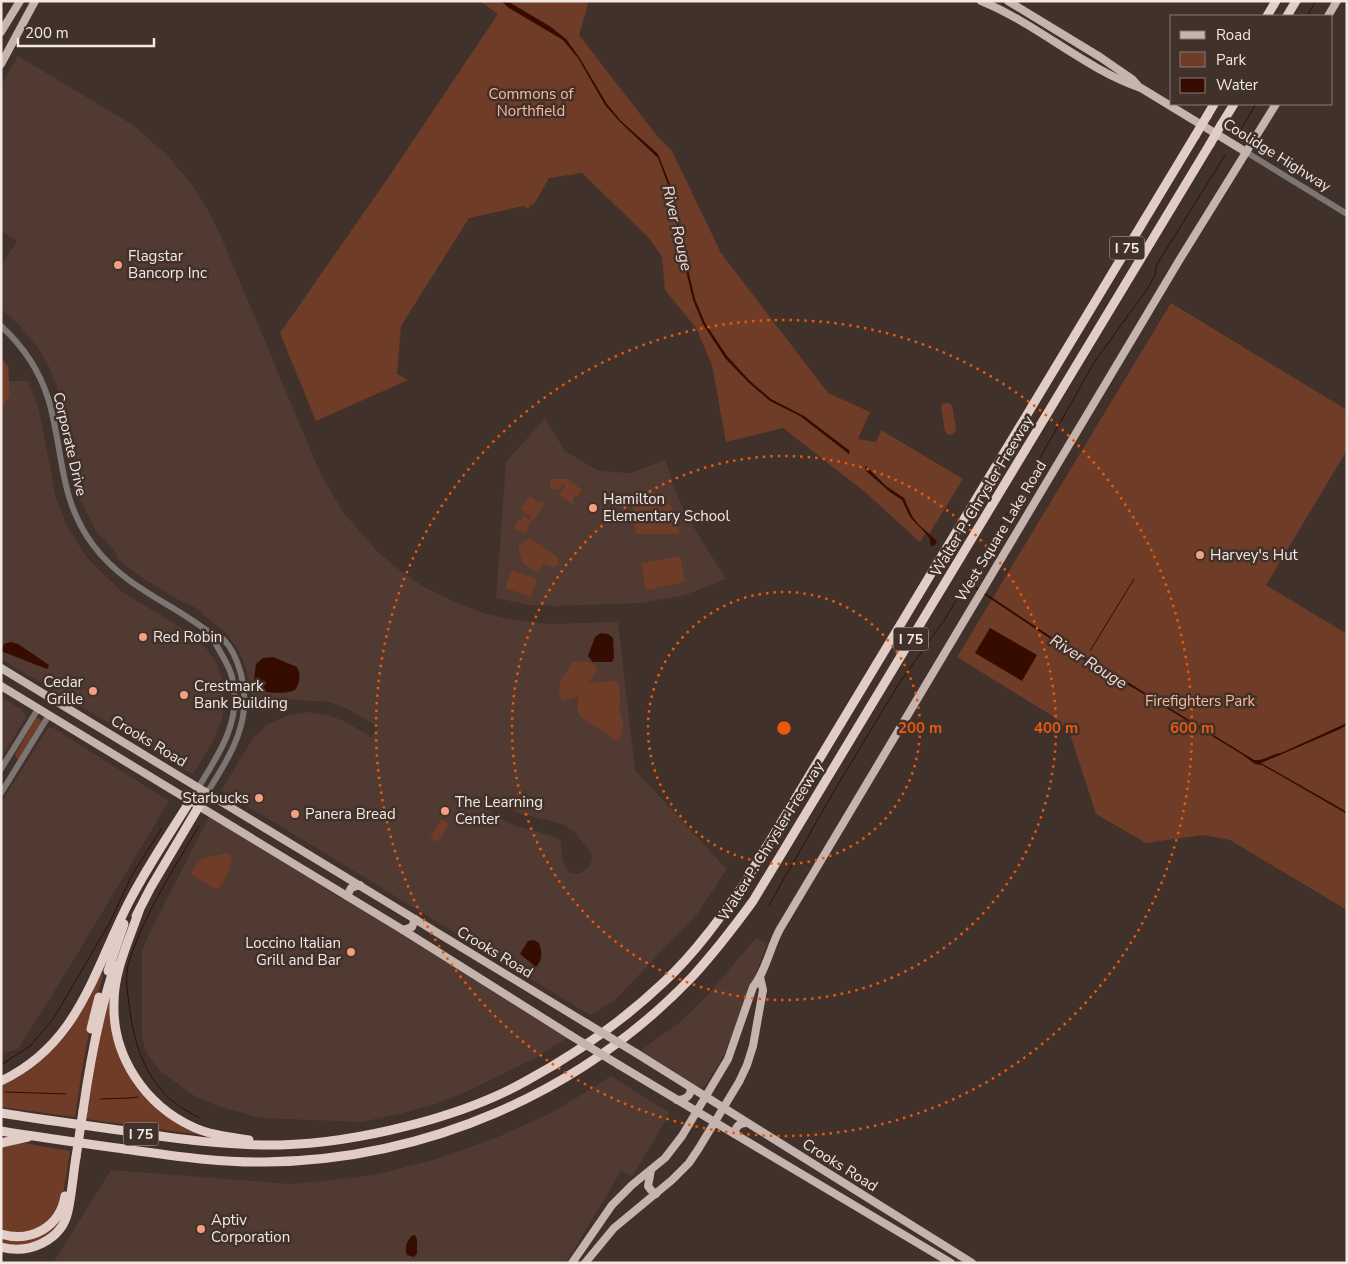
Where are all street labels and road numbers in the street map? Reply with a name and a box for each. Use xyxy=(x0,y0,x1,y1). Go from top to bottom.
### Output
street label: Coolidge Highway xyxy=(1219,114,1335,196)
road number: I 75 xyxy=(1110,237,1144,260)
street label: Corporate Drive xyxy=(48,390,92,498)
street label: Walter P. Chrysler Freeway xyxy=(926,412,1038,580)
street label: West Square Lake Road xyxy=(951,457,1051,605)
road number: I 75 xyxy=(894,628,928,650)
street label: Crooks Road xyxy=(107,710,191,772)
street label: Walter P. Chrysler Freeway xyxy=(714,757,828,924)
street label: Crooks Road xyxy=(453,921,537,983)
road number: I 75 xyxy=(124,1122,158,1146)
street label: Crooks Road xyxy=(798,1134,882,1196)

